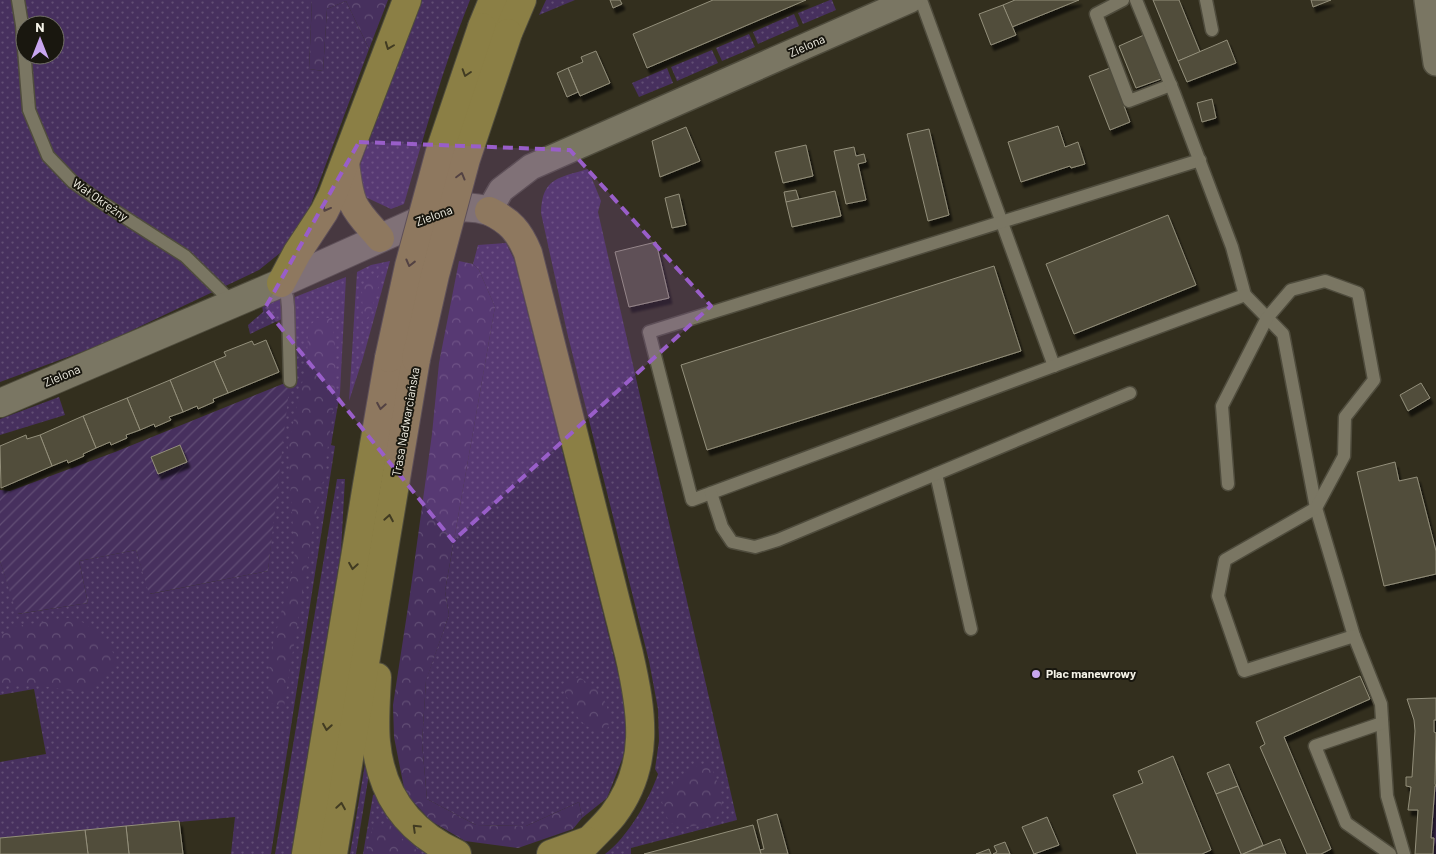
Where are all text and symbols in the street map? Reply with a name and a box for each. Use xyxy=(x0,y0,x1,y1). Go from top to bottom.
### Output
north arrow xyxy=(15,15,65,65)
text: N xyxy=(35,18,45,35)
street label: Zielona xyxy=(786,31,827,59)
one-way arrow xyxy=(385,41,395,49)
one-way arrow xyxy=(462,69,472,77)
one-way arrow xyxy=(456,172,466,180)
street label: Wał Okrężny xyxy=(70,175,131,224)
street label: Zielona xyxy=(413,202,454,228)
one-way arrow xyxy=(322,203,332,212)
one-way arrow xyxy=(405,258,416,267)
street label: Zielona xyxy=(41,361,82,389)
street label: Trasa Nadwarciańska xyxy=(389,366,421,477)
one-way arrow xyxy=(376,402,386,411)
one-way arrow xyxy=(384,514,394,523)
one-way arrow xyxy=(349,562,359,571)
place label: Plac manewrowy xyxy=(1046,666,1136,680)
marker: Plac manewrowy xyxy=(1030,668,1042,680)
one-way arrow xyxy=(322,723,333,731)
one-way arrow xyxy=(336,802,346,810)
one-way arrow xyxy=(413,825,422,834)

